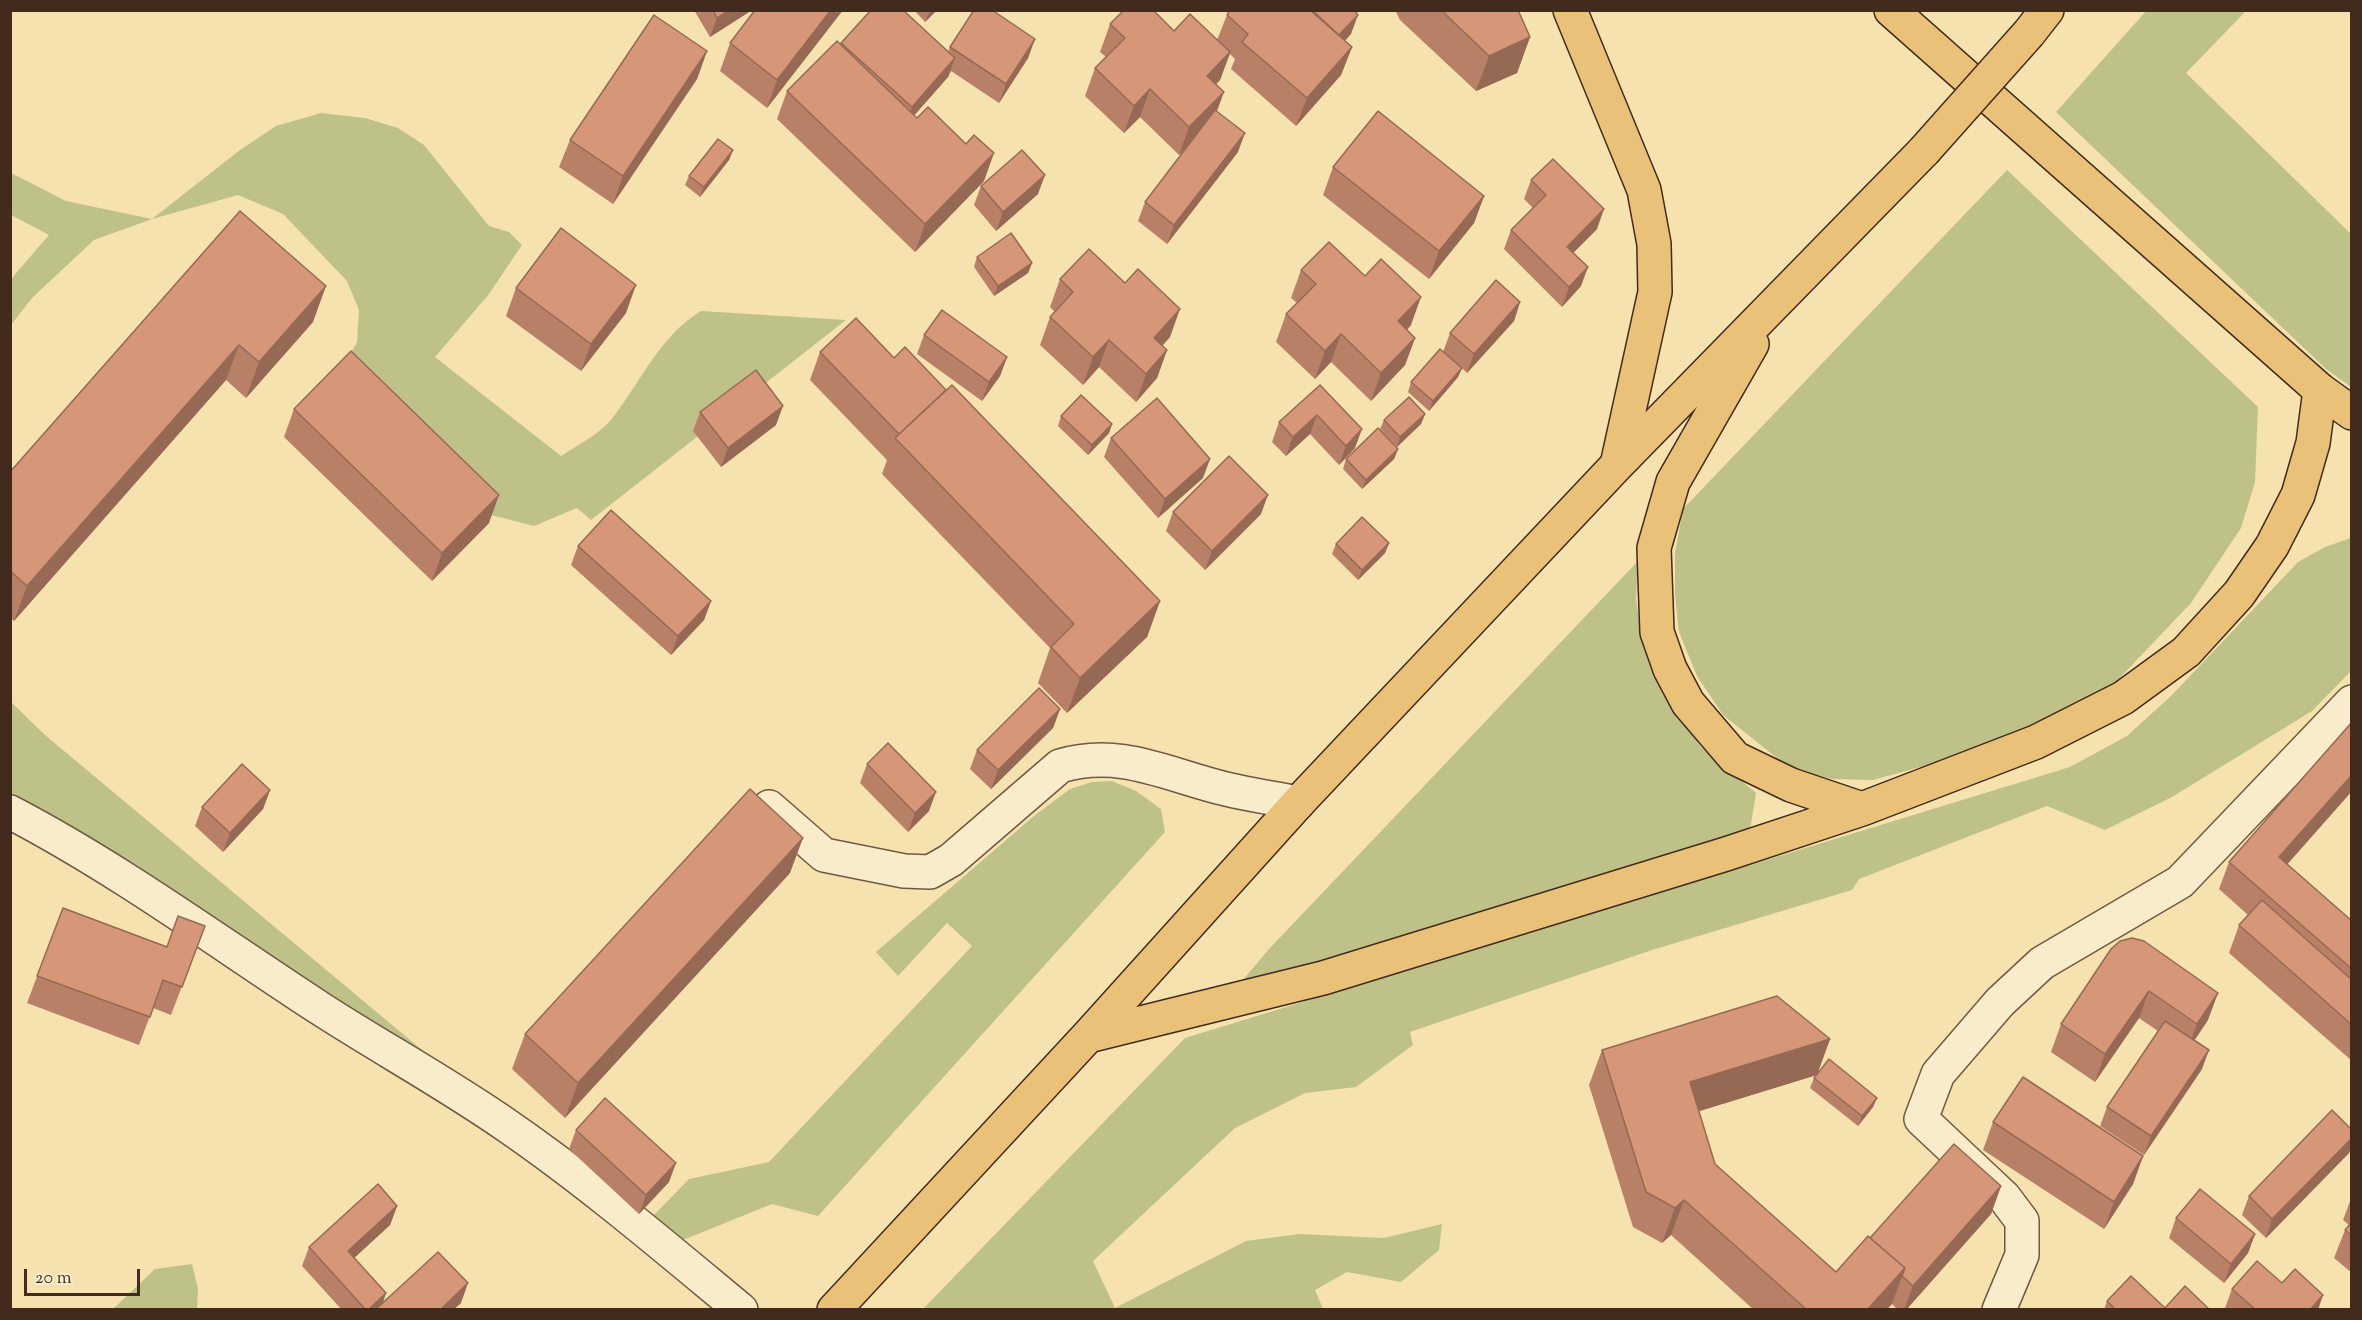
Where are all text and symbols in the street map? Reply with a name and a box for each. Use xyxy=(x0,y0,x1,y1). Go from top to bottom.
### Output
scale bar xyxy=(27,1257,142,1295)
text: 20 m xyxy=(35,1266,72,1292)

